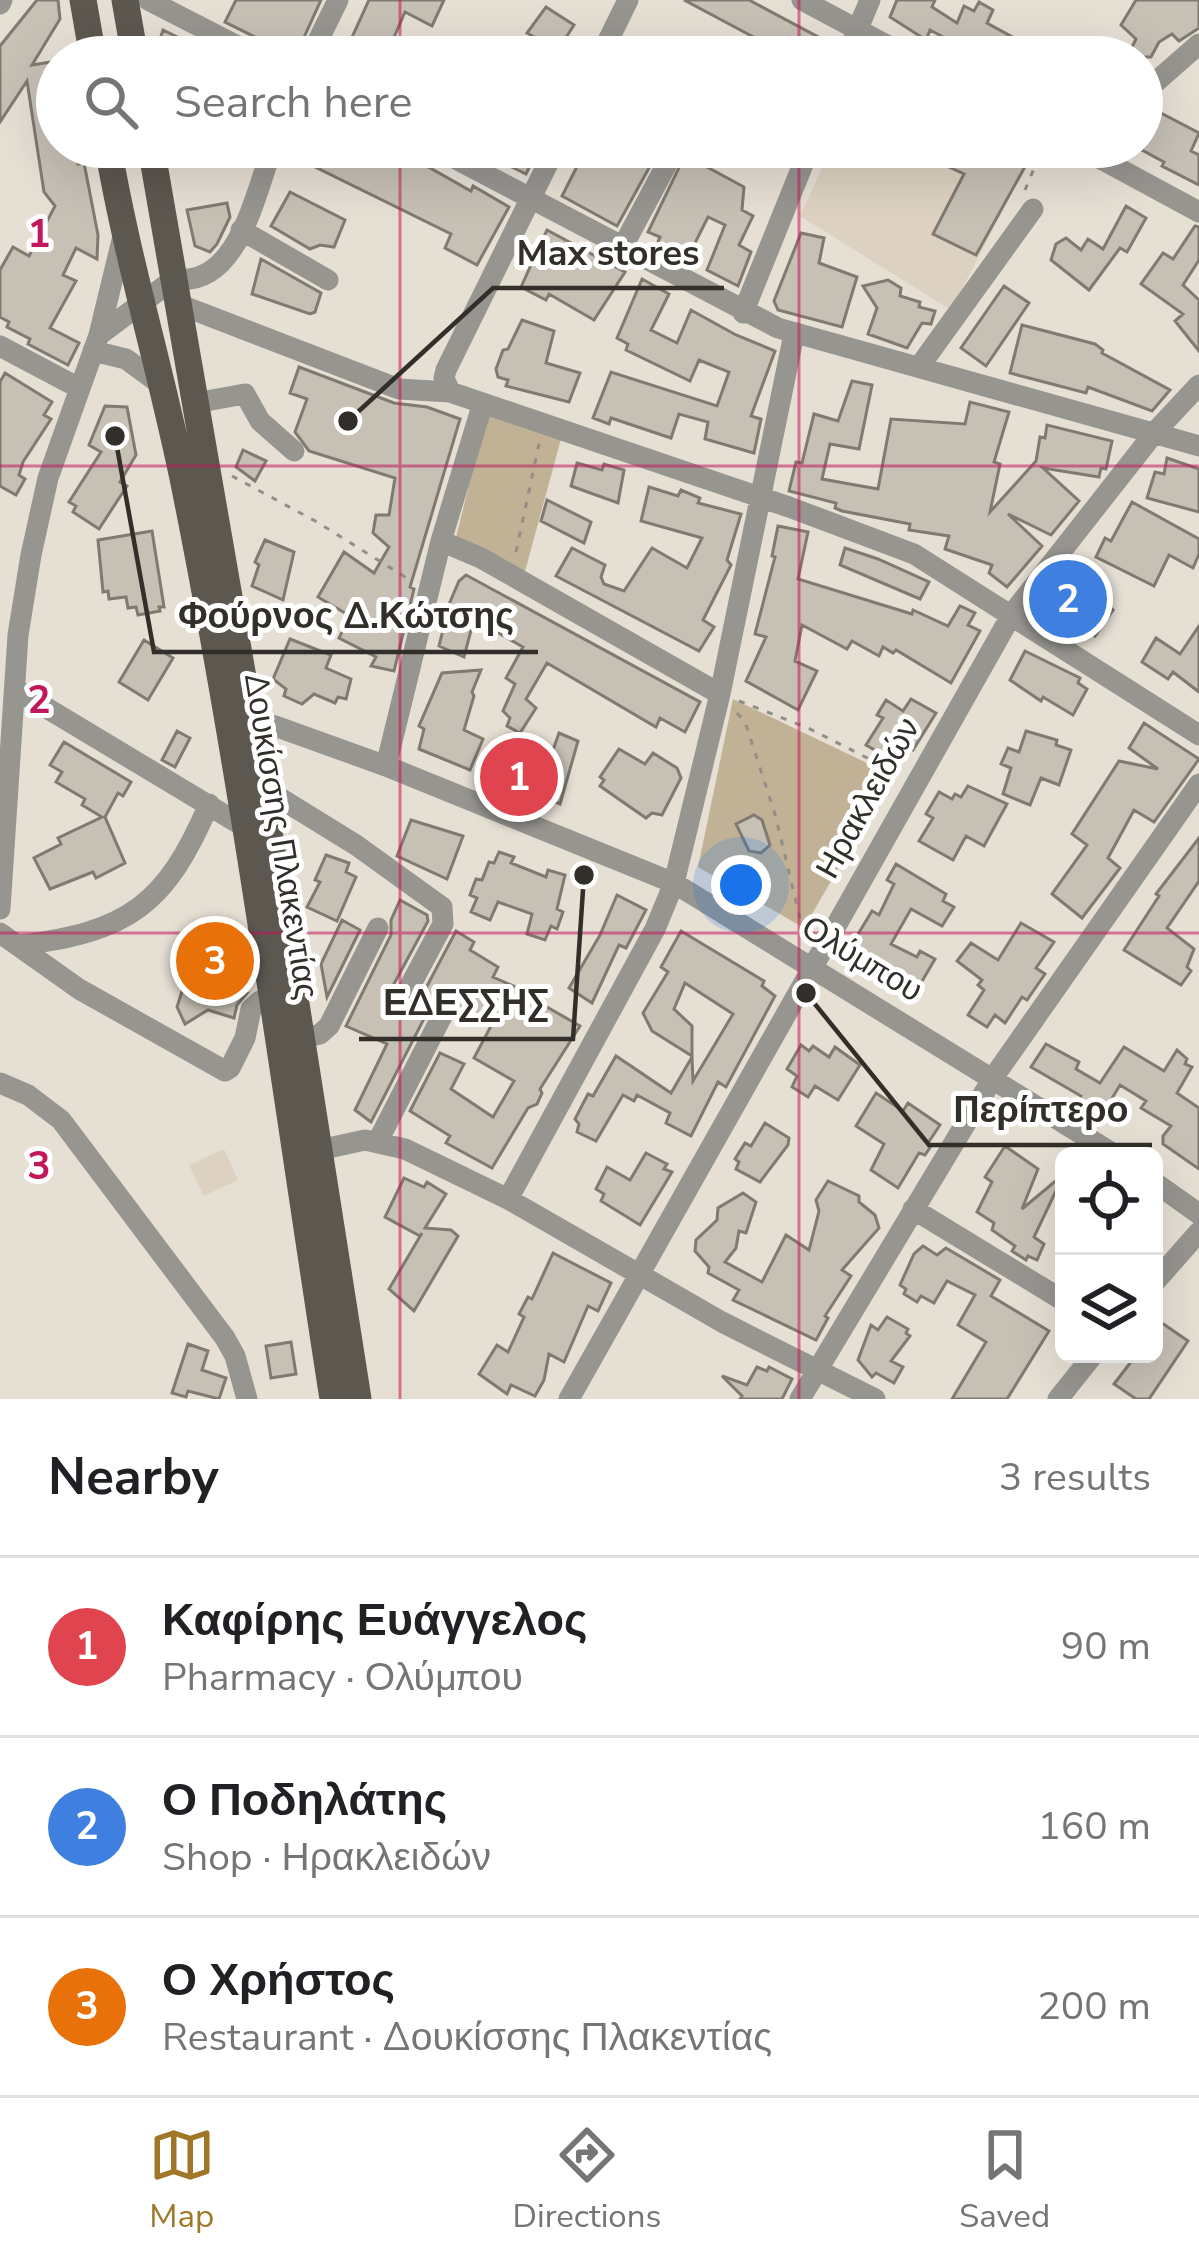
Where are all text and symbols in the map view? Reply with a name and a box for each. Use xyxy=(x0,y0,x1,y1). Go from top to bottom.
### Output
search box xyxy=(36,36,1163,168)
icon: search xyxy=(78,69,144,135)
text: Search here xyxy=(174,72,413,133)
text: 1 xyxy=(27,208,51,261)
callout: Max stores xyxy=(493,216,724,288)
text: Max stores xyxy=(517,229,700,278)
pin: 2 xyxy=(1029,554,1107,644)
callout: Φούρνος Δ.Κώτσης xyxy=(154,580,538,652)
text: Φούρνος Δ.Κώτσης xyxy=(178,592,514,641)
street label: Δουκίσσης Πλακεντίας xyxy=(233,670,329,1002)
text: 2 xyxy=(27,674,51,727)
street label: Ηρακλειδών xyxy=(805,710,931,886)
pin: 1 xyxy=(480,732,558,822)
your location xyxy=(711,855,771,915)
street label: Ολύμπου xyxy=(793,905,931,1013)
pin: 3 xyxy=(176,916,254,1006)
callout: ΕΔΕΣΣΗΣ xyxy=(359,967,573,1039)
text: ΕΔΕΣΣΗΣ xyxy=(383,979,549,1028)
callout: Περίπτερο xyxy=(929,1073,1152,1145)
text: Περίπτερο xyxy=(953,1086,1129,1135)
text: 3 xyxy=(27,1140,51,1193)
map controls xyxy=(1055,1147,1163,1363)
button: locate xyxy=(1055,1147,1163,1255)
button: layers xyxy=(1055,1255,1163,1363)
text: Nearby xyxy=(48,1442,219,1512)
text: 3 results xyxy=(999,1451,1151,1504)
text: Καφίρης Ευάγγελος xyxy=(162,1590,587,1651)
text: 1 xyxy=(75,1620,99,1673)
text: 90 m xyxy=(1061,1620,1151,1673)
text: Pharmacy · Ολύμπου xyxy=(162,1651,523,1704)
text: Ο Ποδηλάτης xyxy=(162,1770,447,1831)
text: 2 xyxy=(75,1800,99,1853)
text: 160 m xyxy=(1037,1800,1151,1853)
text: Shop · Ηρακλειδών xyxy=(162,1831,491,1884)
text: Ο Χρήστος xyxy=(162,1950,395,2011)
text: 3 xyxy=(75,1980,99,2033)
text: 200 m xyxy=(1037,1980,1151,2033)
text: Restaurant · Δουκίσσης Πλακεντίας xyxy=(162,2011,772,2064)
tab: Map xyxy=(149,2122,215,2239)
tab: Directions xyxy=(513,2122,661,2239)
tab: Saved xyxy=(959,2122,1050,2239)

